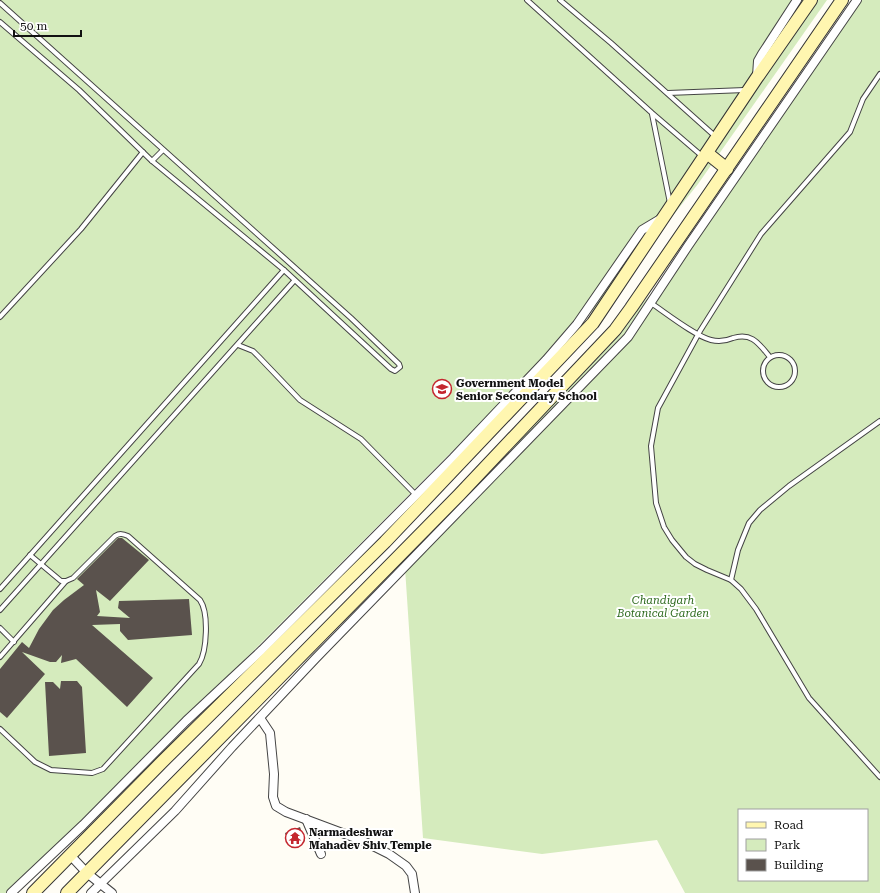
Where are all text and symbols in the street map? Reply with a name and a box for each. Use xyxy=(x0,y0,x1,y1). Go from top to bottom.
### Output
scale bar xyxy=(14,12,81,38)
text: 50 m xyxy=(20,19,47,33)
place label: Government Model Senior Secondary School xyxy=(456,377,597,403)
school or university icon: Government Model Senior Secondary School xyxy=(431,378,453,400)
park label: Chandigarh Botanical Garden xyxy=(616,594,709,620)
legend xyxy=(738,809,868,881)
text: Road xyxy=(774,818,804,832)
place label: Narmadeshwar Mahadev Shiv Temple xyxy=(309,826,432,852)
temple icon: Narmadeshwar Mahadev Shiv Temple xyxy=(284,827,306,849)
text: Park xyxy=(774,838,801,852)
text: Building xyxy=(774,858,823,872)

